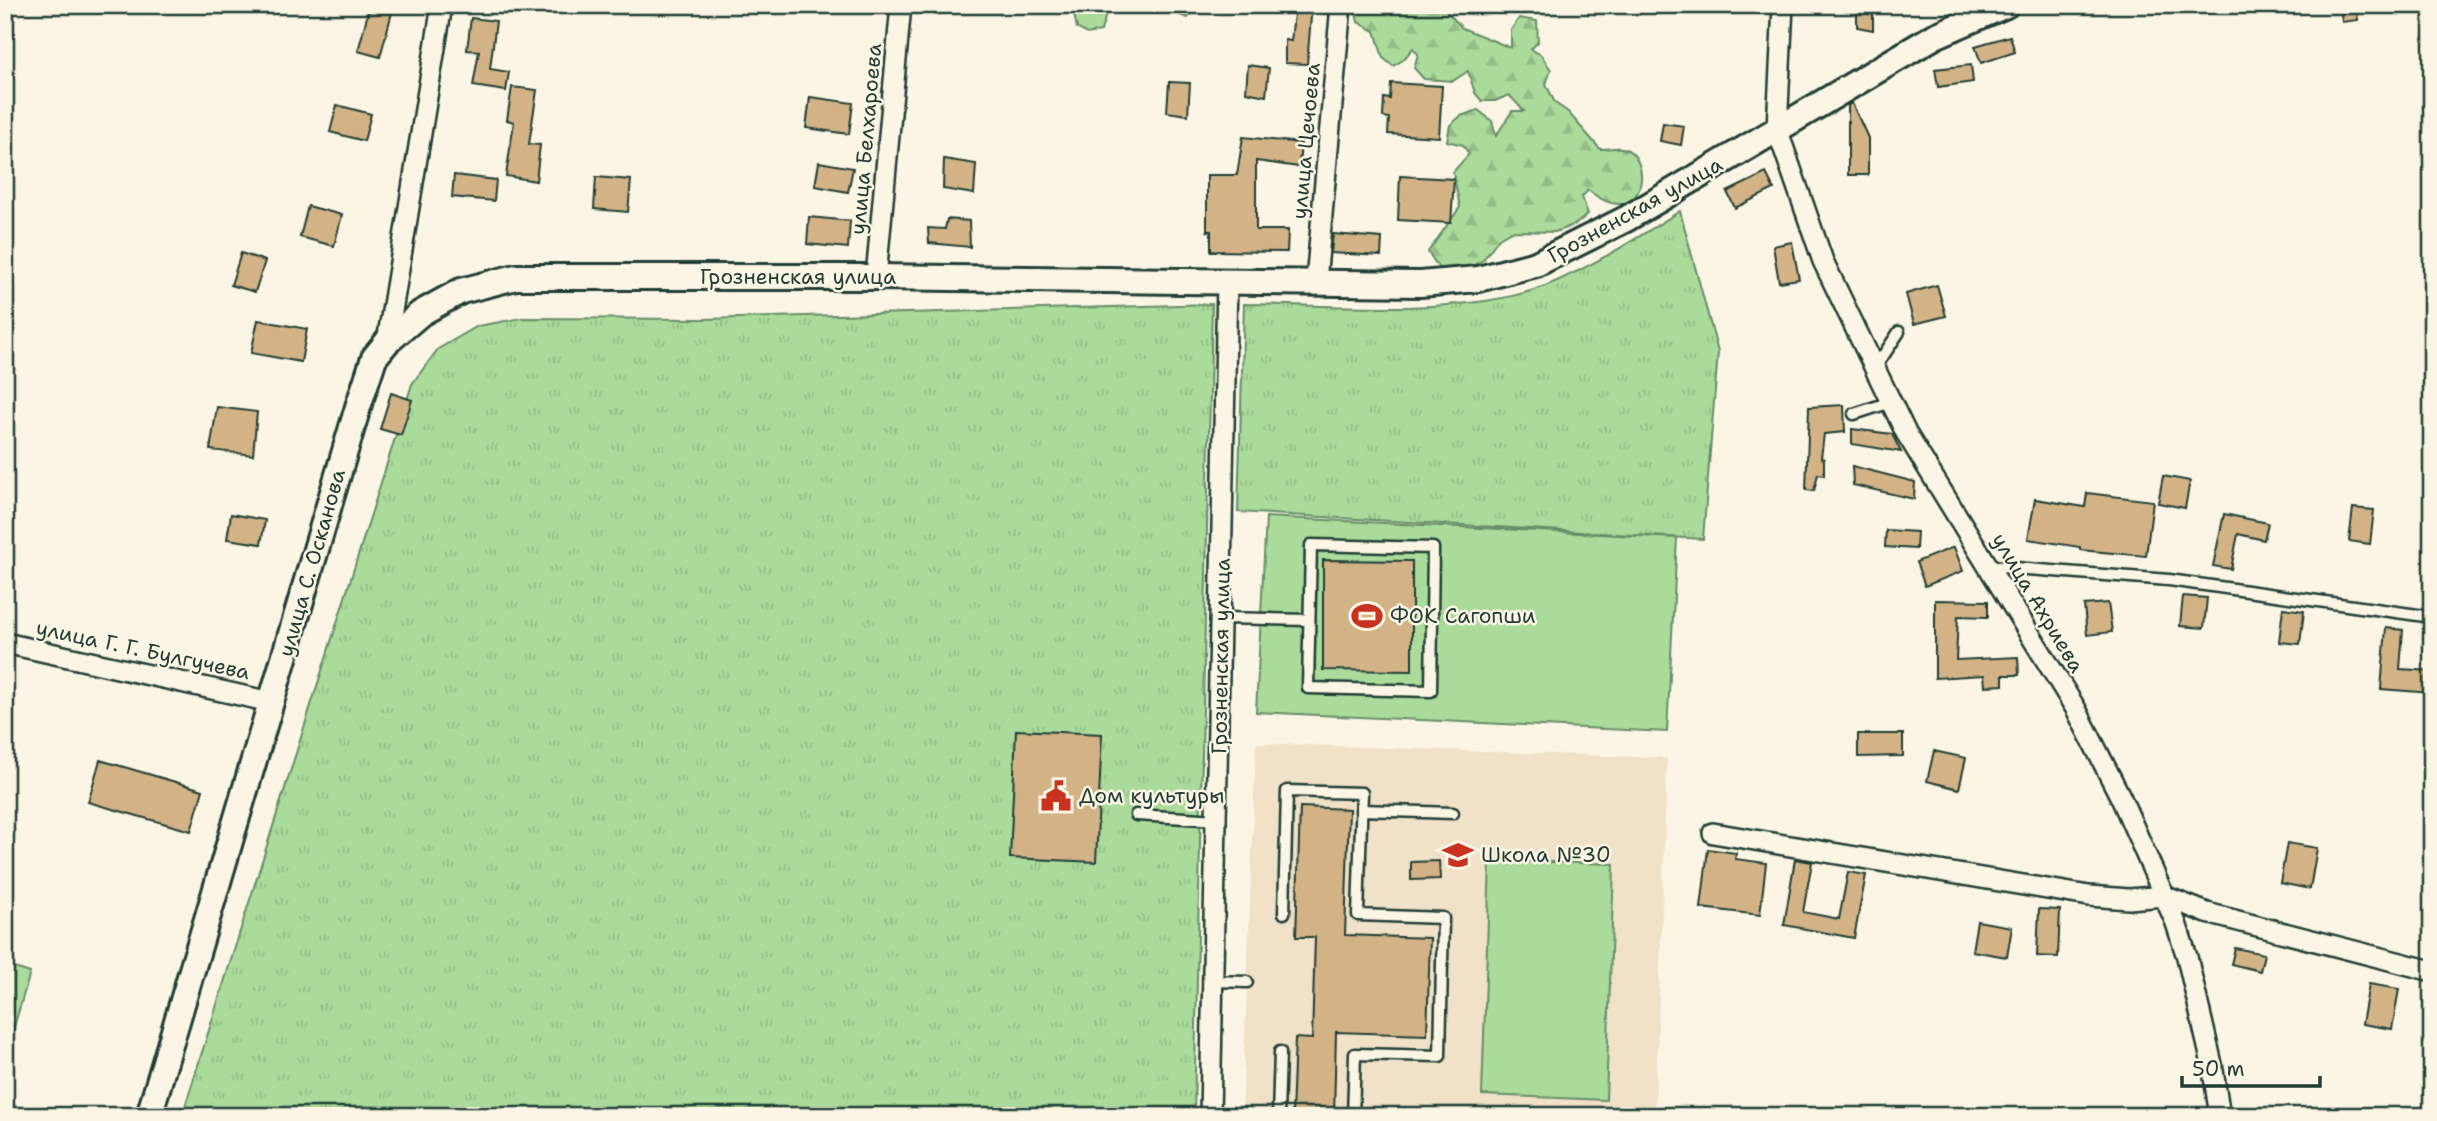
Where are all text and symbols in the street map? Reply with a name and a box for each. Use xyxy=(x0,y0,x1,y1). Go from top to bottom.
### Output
street label: улица Белхароева xyxy=(844,42,888,236)
street label: улица Цечоева xyxy=(1285,62,1327,220)
street label: Грозненская улица xyxy=(1542,150,1728,270)
street label: Грозненская улица xyxy=(700,263,896,291)
street label: улица С. Осканова xyxy=(272,466,352,660)
street label: улица Ахриева xyxy=(1985,528,2091,678)
street label: Грозненская улица xyxy=(1205,558,1237,754)
sports icon: ФОК Сагопши xyxy=(1350,599,1384,633)
place label: ФОК Сагопши xyxy=(1390,602,1536,630)
street label: улица Г. Г. Булгучева xyxy=(34,614,252,686)
public building icon: Дом культуры xyxy=(1039,779,1073,813)
place label: Дом культуры xyxy=(1079,782,1224,810)
school or university icon: Школа №30 xyxy=(1441,838,1475,872)
place label: Школа №30 xyxy=(1481,841,1611,869)
scale bar xyxy=(2182,1044,2320,1088)
text: 50 m xyxy=(2192,1055,2245,1083)

